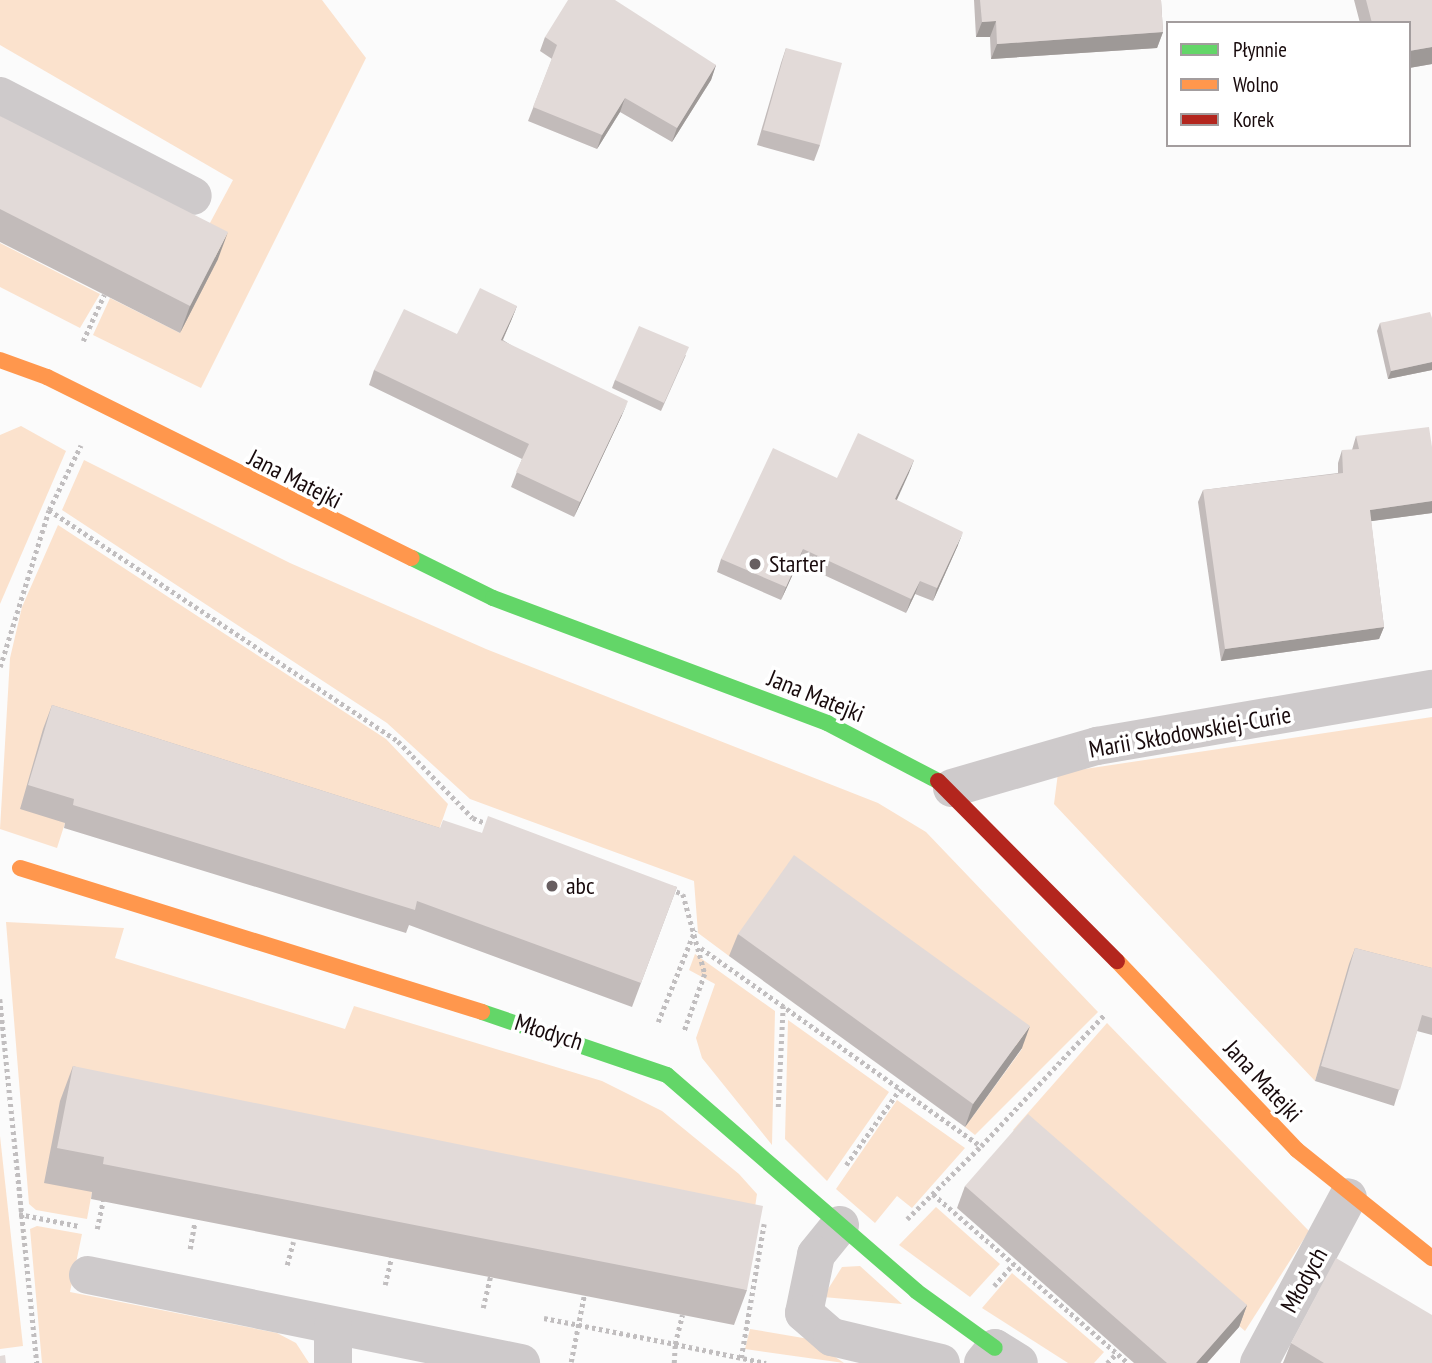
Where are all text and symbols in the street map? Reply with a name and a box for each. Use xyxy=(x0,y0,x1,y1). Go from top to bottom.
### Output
legend xyxy=(1166,21,1411,147)
text: Płynnie xyxy=(1233,36,1287,63)
text: Wolno xyxy=(1233,71,1279,98)
text: Korek xyxy=(1233,106,1274,133)
street label: Jana Matejki xyxy=(243,443,347,515)
place label: Starter xyxy=(769,550,826,578)
marker: Starter xyxy=(747,556,763,572)
street label: Jana Matejki xyxy=(764,664,868,728)
street label: Marii Skłodowskiej-Curie xyxy=(1087,700,1293,764)
place label: abc xyxy=(566,872,595,900)
marker: abc xyxy=(544,878,560,894)
street label: Młodych xyxy=(511,1008,587,1056)
street label: Jana Matejki xyxy=(1218,1034,1308,1128)
street label: Młodych xyxy=(1274,1242,1334,1318)

